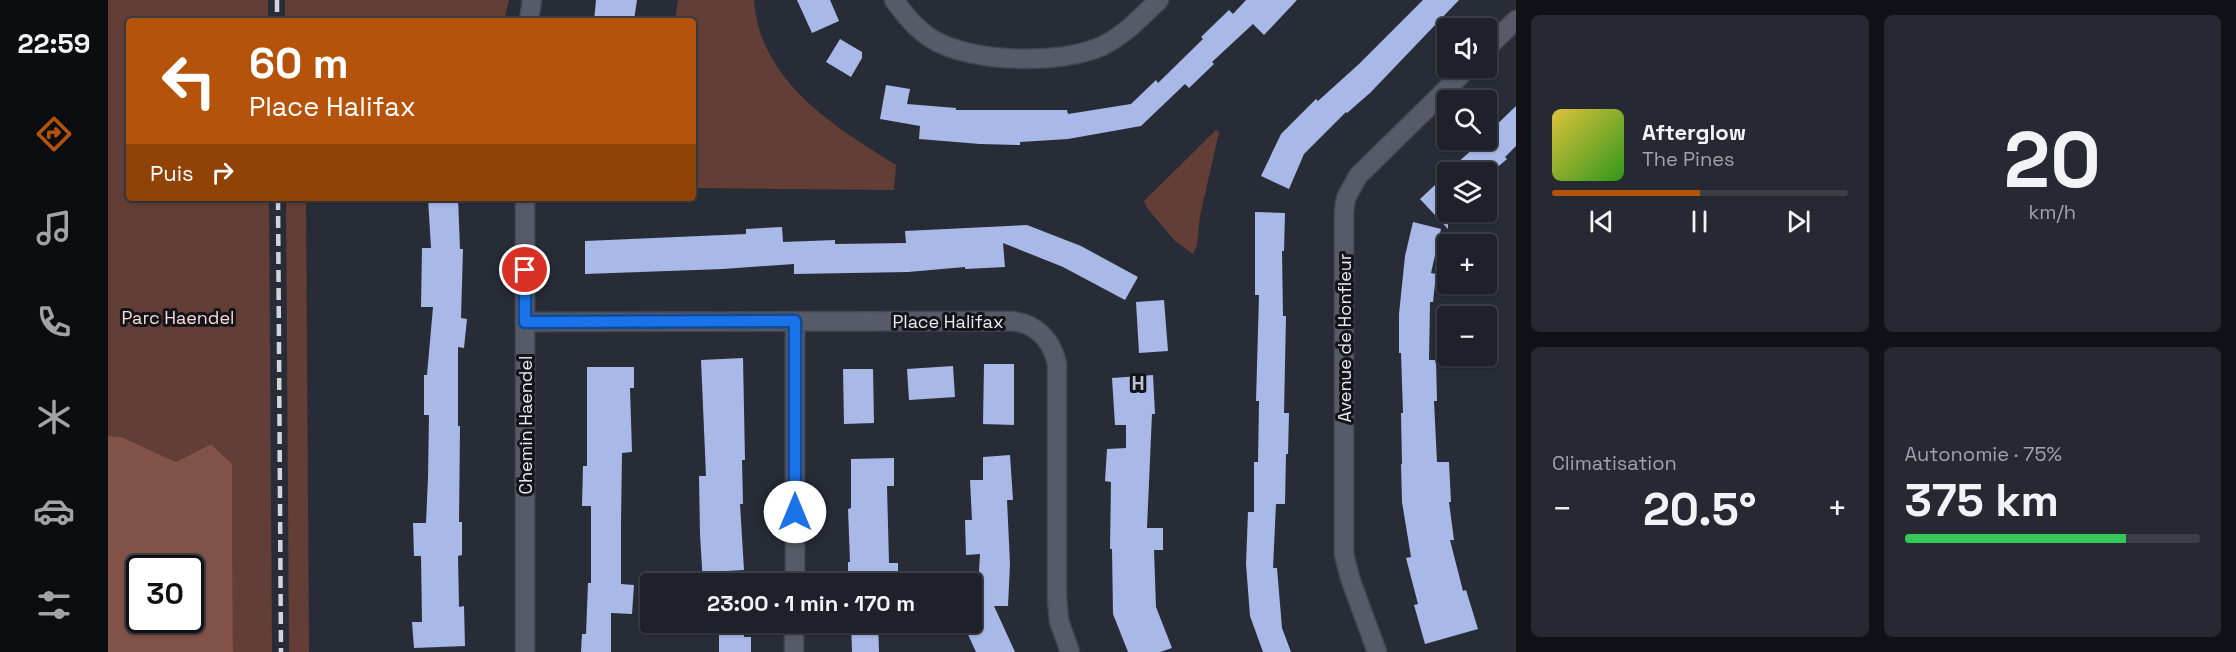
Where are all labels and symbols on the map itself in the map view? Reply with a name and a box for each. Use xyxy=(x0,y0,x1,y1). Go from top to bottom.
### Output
pin xyxy=(499,244,550,295)
street label: Avenue de Honfleur xyxy=(1333,253,1356,423)
park label: Parc Haendel xyxy=(121,306,235,329)
street label: Place Halifax xyxy=(892,310,1004,333)
street label: Chemin Haendel xyxy=(514,355,537,495)
district label: H xyxy=(1131,370,1145,396)
position arrow xyxy=(763,480,827,544)
speed limit sign: 30 xyxy=(126,555,204,633)

